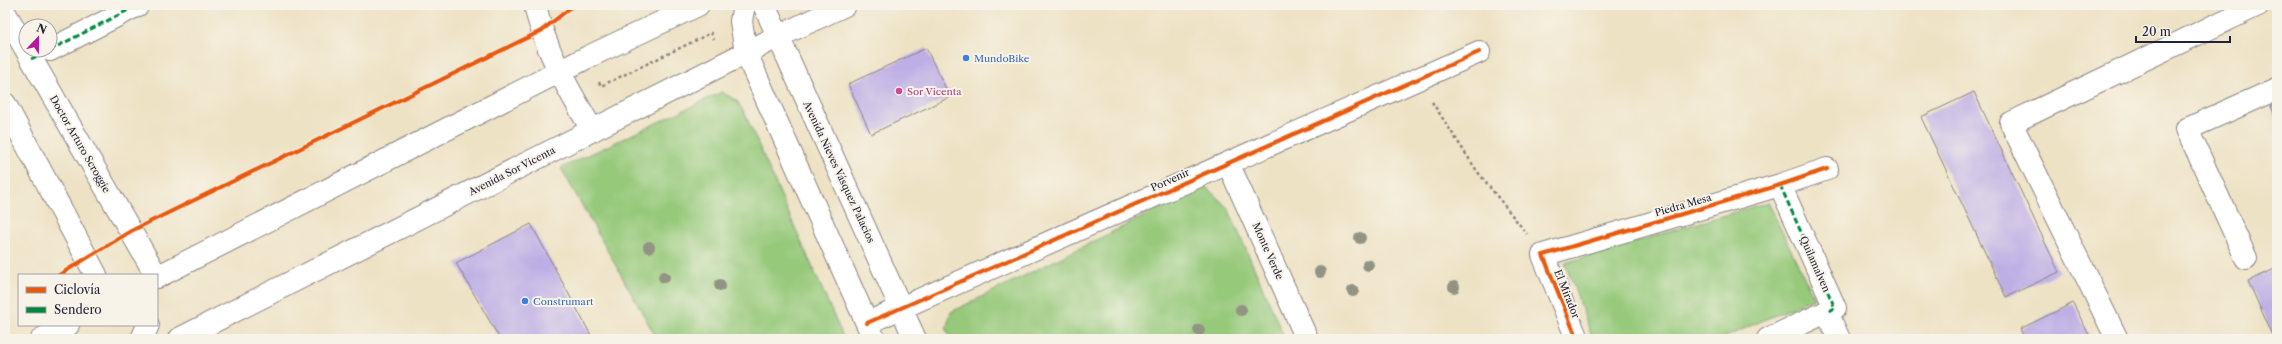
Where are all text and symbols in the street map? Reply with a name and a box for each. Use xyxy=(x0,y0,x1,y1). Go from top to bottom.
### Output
north arrow xyxy=(18,18,58,58)
scale bar xyxy=(2136,18,2230,44)
text: N xyxy=(35,20,49,37)
text: 20 m xyxy=(2142,24,2171,39)
place label: MundoBike xyxy=(974,52,1030,65)
marker: MundoBike xyxy=(961,53,971,63)
place label: Sor Vicenta xyxy=(907,85,962,98)
marker: Sor Vicenta xyxy=(894,86,904,96)
street label: Doctor Arturo Scroggie xyxy=(47,93,113,195)
street label: Avenida Nieves Vásquez Palacios xyxy=(800,98,878,245)
street label: Avenida Sor Vicenta xyxy=(466,143,558,199)
street label: Porvenir xyxy=(1149,165,1192,194)
street label: Piedra Mesa xyxy=(1653,191,1714,219)
street label: Monte Verde xyxy=(1250,220,1287,282)
street label: Quilamalven xyxy=(1797,234,1833,295)
street label: El Mirador xyxy=(1551,268,1583,321)
legend xyxy=(18,274,158,326)
text: Ciclovía xyxy=(54,282,101,297)
place label: Construmart xyxy=(533,295,594,308)
marker: Construmart xyxy=(520,296,530,306)
text: Sendero xyxy=(54,302,102,317)

